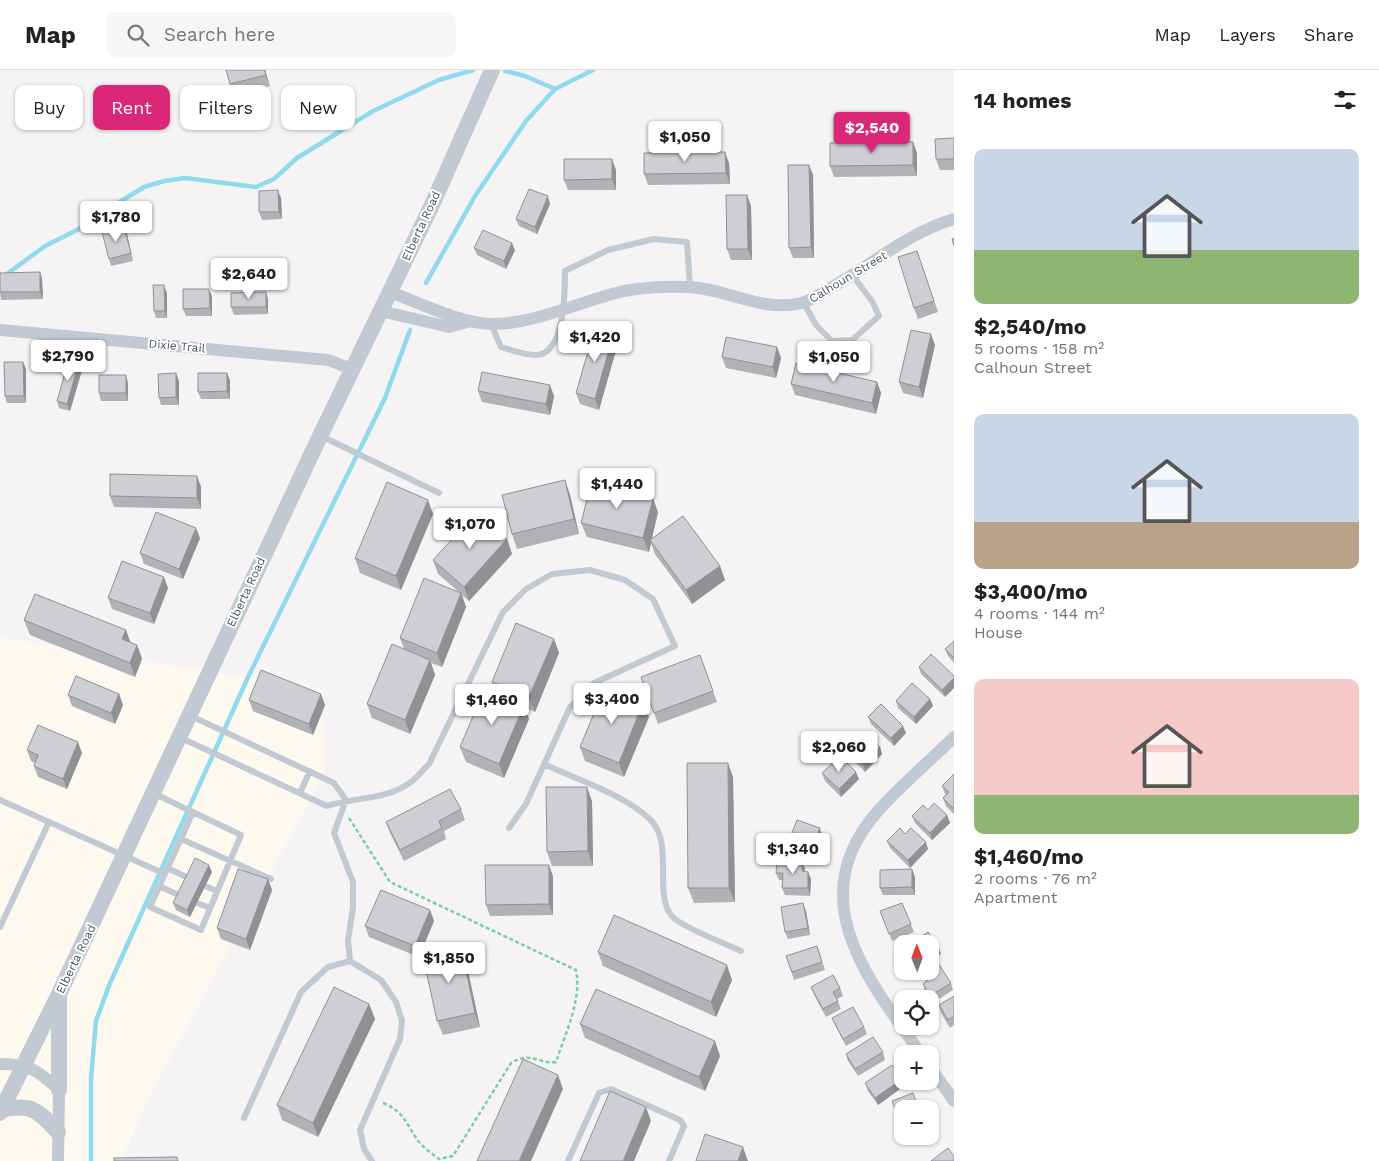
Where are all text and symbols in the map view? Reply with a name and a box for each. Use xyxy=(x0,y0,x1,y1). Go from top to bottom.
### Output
search box xyxy=(106,12,456,57)
text: Map xyxy=(25,21,76,49)
icon: search xyxy=(124,21,152,49)
text: Search here xyxy=(164,23,275,46)
text: Map xyxy=(1154,24,1191,45)
text: Layers xyxy=(1219,24,1276,45)
text: Share xyxy=(1304,24,1354,45)
chip: Buy xyxy=(15,85,83,130)
chip: Rent xyxy=(93,85,170,130)
chip: Filters xyxy=(180,85,271,130)
chip: New xyxy=(281,85,355,130)
icon: filters xyxy=(1331,86,1359,114)
text: 14 homes xyxy=(974,88,1071,113)
pin: $2,540 xyxy=(831,112,913,154)
text: $2,540 xyxy=(845,118,899,137)
pin: $1,050 xyxy=(644,121,726,163)
text: $1,050 xyxy=(659,127,711,146)
icon: home xyxy=(1122,181,1212,271)
street label: Elberta Road xyxy=(399,189,443,263)
pin: $1,780 xyxy=(75,200,157,243)
text: $1,780 xyxy=(91,207,141,226)
street label: Calhoun Street xyxy=(807,248,889,306)
pin: $2,640 xyxy=(208,258,290,300)
text: $2,640 xyxy=(222,264,276,283)
text: $2,540/mo xyxy=(974,314,1086,339)
pin: $1,420 xyxy=(554,320,636,363)
text: $1,420 xyxy=(569,327,621,346)
street label: Dixie Trail xyxy=(148,337,206,355)
text: 5 rooms · 158 m² xyxy=(974,339,1104,358)
pin: $2,790 xyxy=(27,340,109,382)
pin: $1,050 xyxy=(793,340,875,383)
text: $2,790 xyxy=(42,346,94,365)
text: $1,050 xyxy=(808,347,860,366)
text: Calhoun Street xyxy=(974,358,1092,377)
icon: home xyxy=(1122,446,1212,536)
pin: $1,440 xyxy=(576,468,658,510)
text: $1,440 xyxy=(591,474,643,493)
pin: $1,070 xyxy=(429,508,511,550)
text: $1,070 xyxy=(444,514,496,533)
street label: Elberta Road xyxy=(224,555,268,629)
text: $3,400/mo xyxy=(974,579,1088,604)
text: 4 rooms · 144 m² xyxy=(974,604,1105,623)
text: House xyxy=(974,623,1023,642)
pin: $3,400 xyxy=(571,682,653,725)
pin: $1,460 xyxy=(451,684,533,726)
text: $3,400 xyxy=(584,689,640,708)
text: $1,460 xyxy=(466,690,518,709)
icon: home xyxy=(1122,711,1212,801)
pin: $2,060 xyxy=(798,730,880,773)
text: $2,060 xyxy=(812,737,866,756)
pin: $1,340 xyxy=(752,832,834,875)
text: $1,340 xyxy=(767,839,819,858)
text: $1,460/mo xyxy=(974,844,1084,869)
text: 2 rooms · 76 m² xyxy=(974,869,1097,888)
text: Apartment xyxy=(974,888,1057,907)
street label: Elberta Road xyxy=(53,922,99,996)
north arrow xyxy=(894,935,939,980)
map controls xyxy=(894,935,939,1145)
pin: $1,850 xyxy=(408,942,490,984)
text: $1,850 xyxy=(423,948,475,967)
button: locate xyxy=(894,990,939,1035)
button: + xyxy=(894,1045,939,1090)
button: − xyxy=(894,1100,939,1145)

